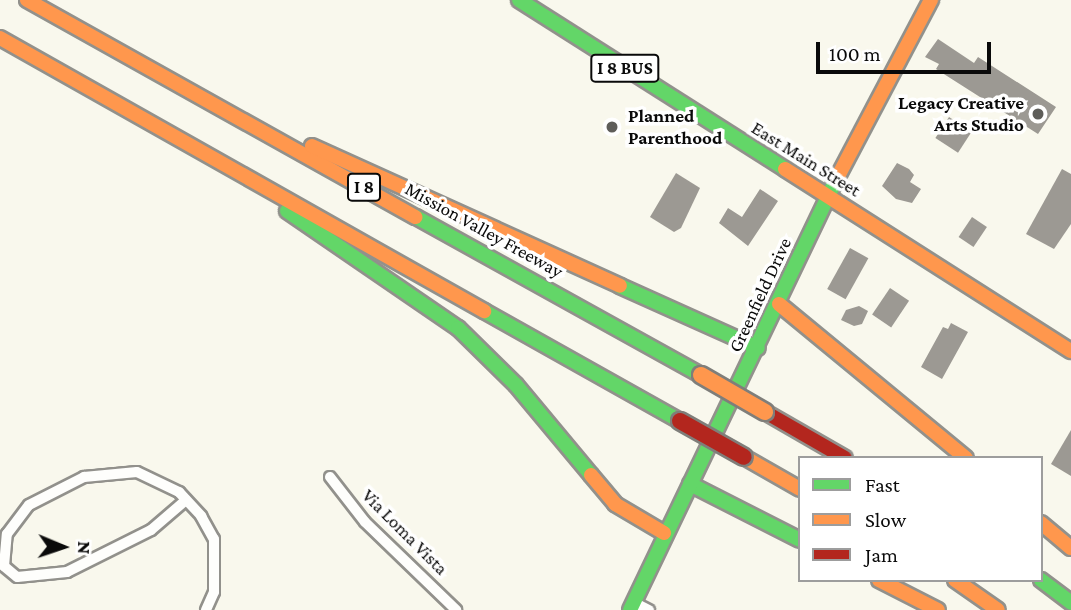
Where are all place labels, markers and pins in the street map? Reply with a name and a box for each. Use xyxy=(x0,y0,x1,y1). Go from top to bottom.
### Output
place label: Legacy Creative Arts Studio xyxy=(898,92,1024,136)
place label: Planned Parenthood xyxy=(628,105,722,149)
marker: Legacy Creative Arts Studio xyxy=(1030,106,1046,122)
marker: Planned Parenthood xyxy=(602,117,622,137)

